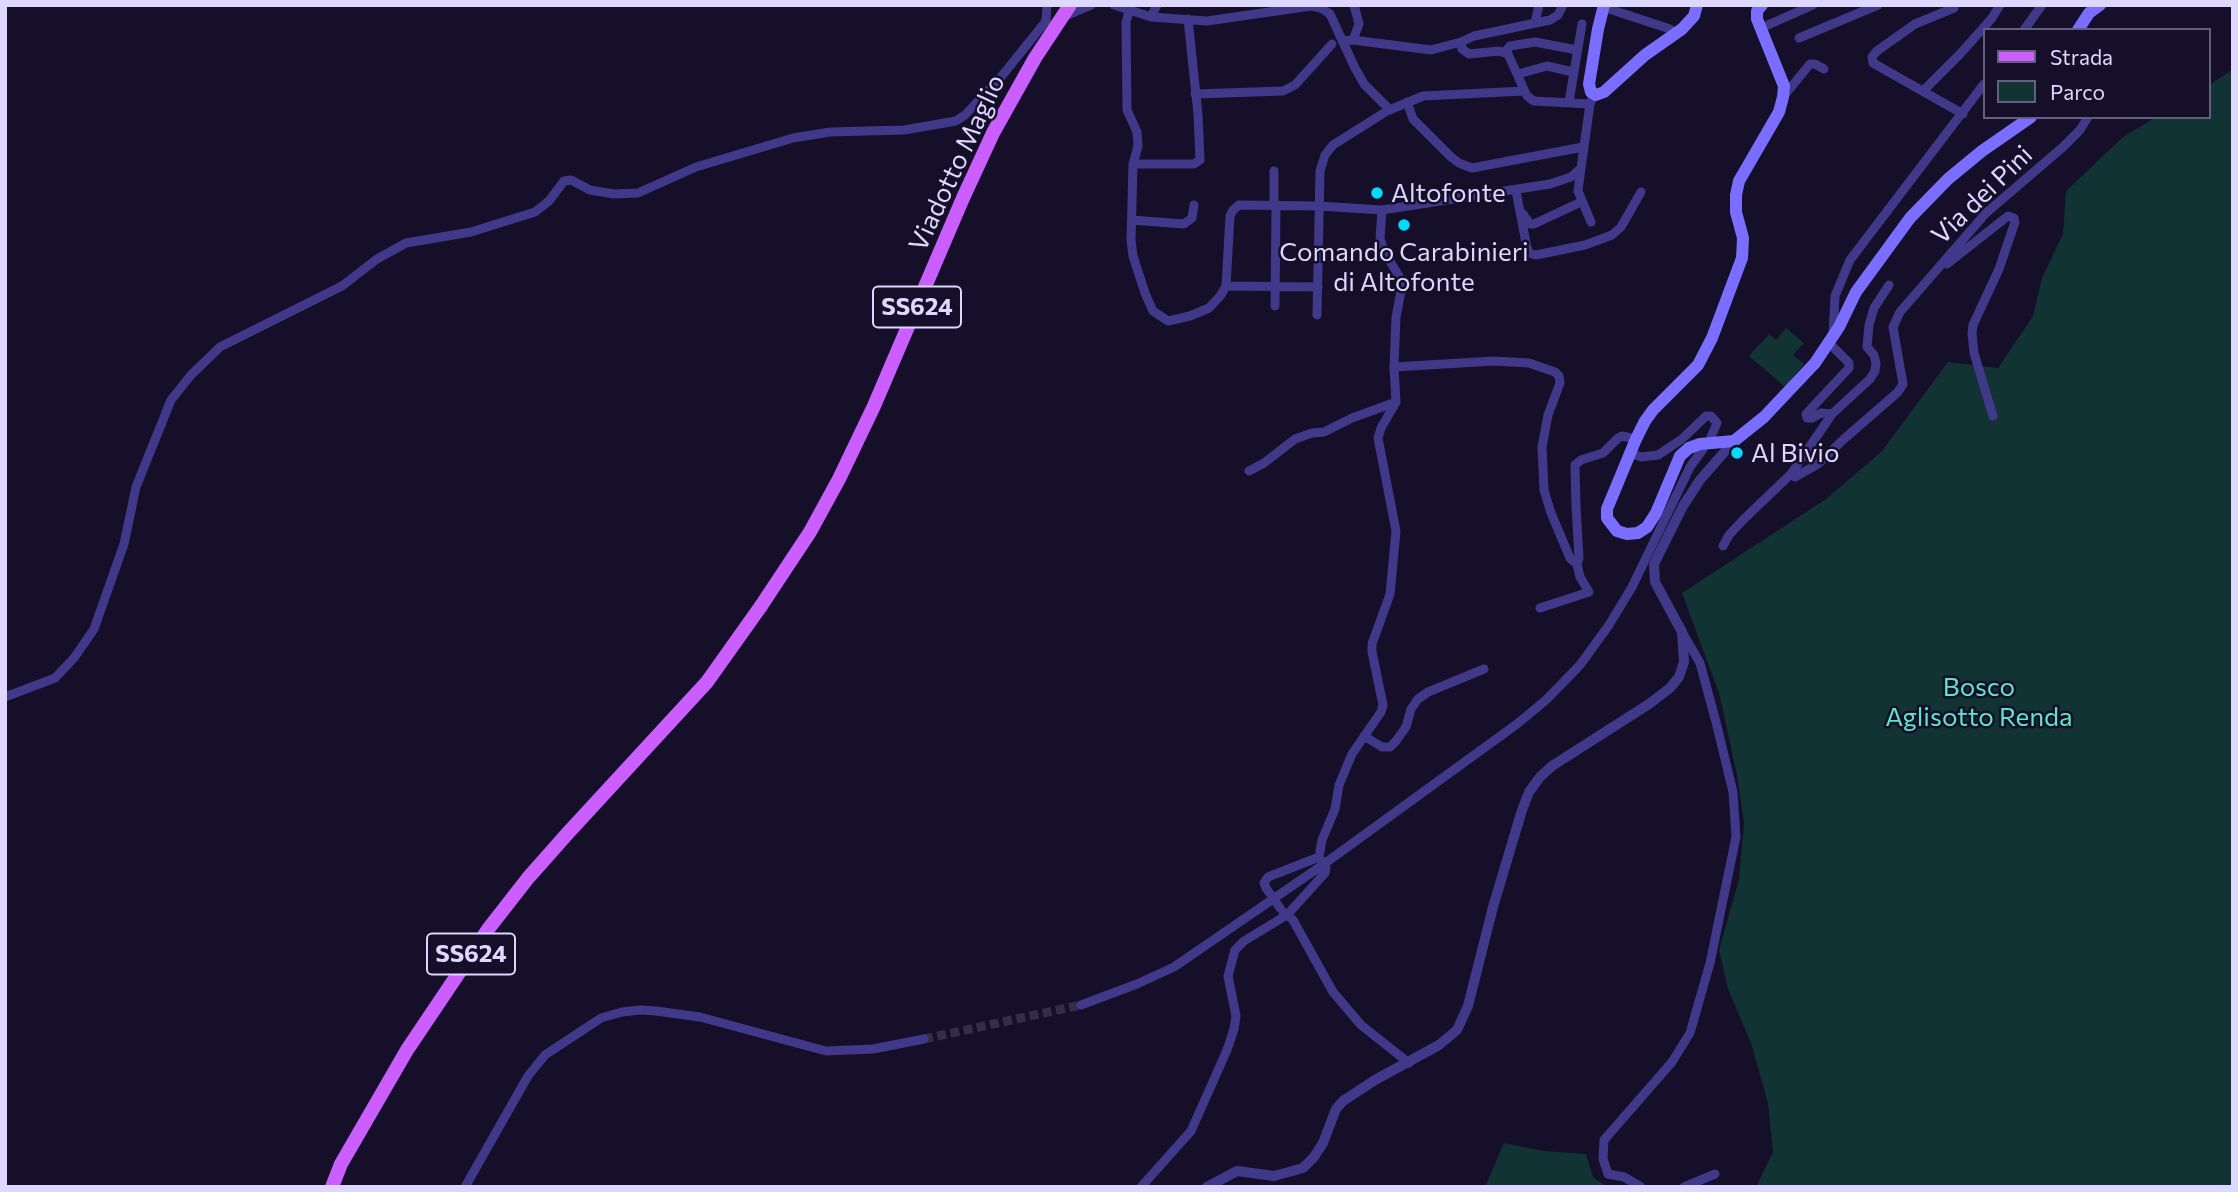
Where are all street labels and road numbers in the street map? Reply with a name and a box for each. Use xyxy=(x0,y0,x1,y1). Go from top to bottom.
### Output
street label: Viadotto Maglio xyxy=(902,70,1012,256)
street label: Via dei Pini xyxy=(1925,139,2039,251)
road number: SS624 xyxy=(873,286,961,328)
road number: SS624 xyxy=(427,934,515,974)

